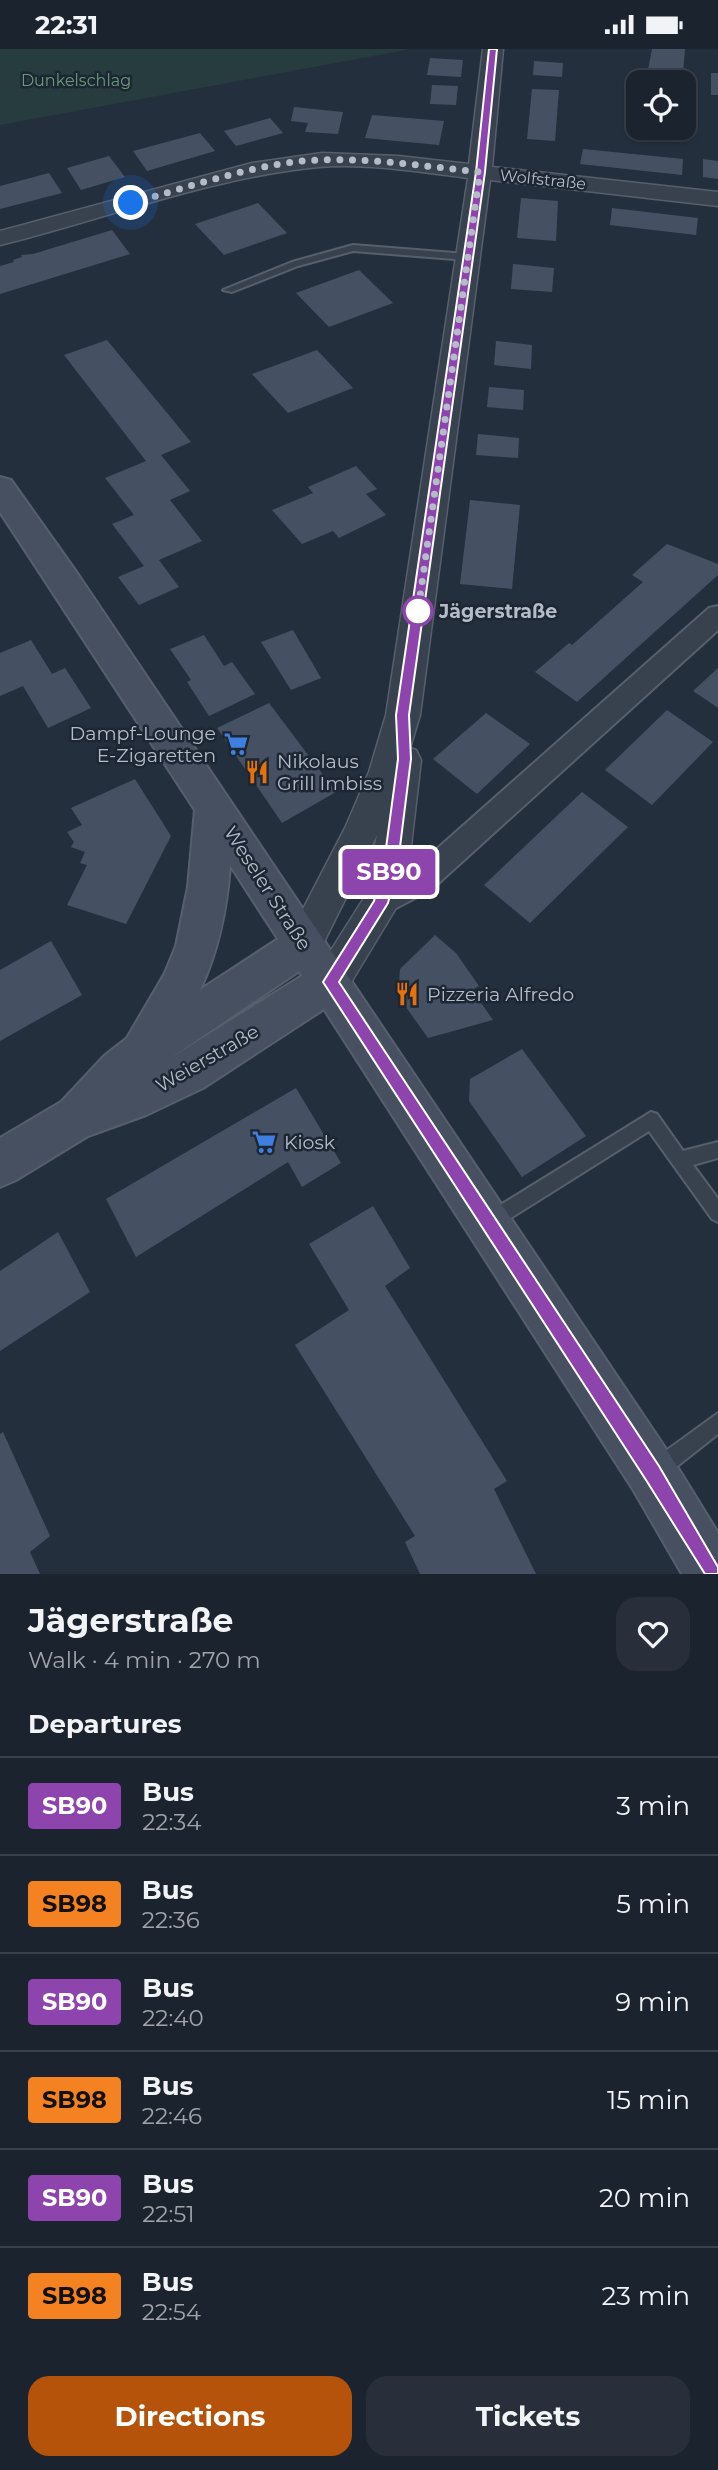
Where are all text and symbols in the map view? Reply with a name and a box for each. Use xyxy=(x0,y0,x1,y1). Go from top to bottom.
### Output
text: 22:31 xyxy=(35,9,98,41)
map controls xyxy=(626,70,696,140)
button: locate xyxy=(626,70,696,140)
park label: Dunkelschlag xyxy=(21,71,131,90)
street label: Wolfstraße xyxy=(499,166,587,193)
your location xyxy=(113,185,148,220)
marker: Jägerstraße xyxy=(403,596,433,626)
place label: Jägerstraße xyxy=(438,600,557,623)
place label: Dampf-Lounge E-Zigaretten xyxy=(69,722,216,767)
supermarket icon: Dampf-Lounge E-Zigaretten xyxy=(222,730,250,758)
place label: Nikolaus Grill Imbiss xyxy=(277,750,382,795)
restaurant icon: Nikolaus Grill Imbiss xyxy=(243,758,271,786)
street label: Weseler Straße xyxy=(219,822,316,955)
line badge: SB90 xyxy=(340,849,438,895)
text: SB90 xyxy=(356,857,422,886)
restaurant icon: Pizzeria Alfredo xyxy=(393,980,421,1008)
place label: Pizzeria Alfredo xyxy=(427,983,574,1006)
street label: Weierstraße xyxy=(152,1020,263,1097)
supermarket icon: Kiosk xyxy=(250,1128,278,1156)
place label: Kiosk xyxy=(284,1131,336,1154)
button: heart xyxy=(616,1597,690,1671)
text: Jägerstraße xyxy=(28,1600,233,1640)
text: Walk · 4 min · 270 m xyxy=(28,1646,261,1674)
text: Departures xyxy=(28,1708,182,1740)
text: Bus xyxy=(142,1776,194,1808)
text: 3 min xyxy=(616,1790,690,1822)
text: SB90 xyxy=(42,1791,107,1820)
text: 22:34 xyxy=(142,1808,201,1836)
text: Bus xyxy=(142,1874,193,1906)
text: 5 min xyxy=(616,1888,690,1920)
text: SB98 xyxy=(42,1889,107,1918)
text: 22:36 xyxy=(142,1906,200,1934)
text: Bus xyxy=(142,1972,194,2004)
text: 9 min xyxy=(615,1986,690,2018)
text: SB90 xyxy=(42,1987,107,2016)
text: 22:40 xyxy=(142,2004,204,2032)
text: Bus xyxy=(142,2070,193,2102)
text: 15 min xyxy=(607,2084,690,2116)
text: SB98 xyxy=(42,2085,107,2114)
text: 22:46 xyxy=(142,2102,202,2130)
text: Bus xyxy=(142,2168,194,2200)
text: 20 min xyxy=(599,2182,690,2214)
text: SB90 xyxy=(42,2183,107,2212)
text: 22:51 xyxy=(142,2200,195,2228)
text: Bus xyxy=(142,2266,193,2298)
text: 23 min xyxy=(602,2280,690,2312)
text: SB98 xyxy=(42,2281,107,2310)
text: 22:54 xyxy=(142,2298,201,2326)
button: Directions xyxy=(28,2376,352,2456)
button: Tickets xyxy=(366,2376,690,2456)

